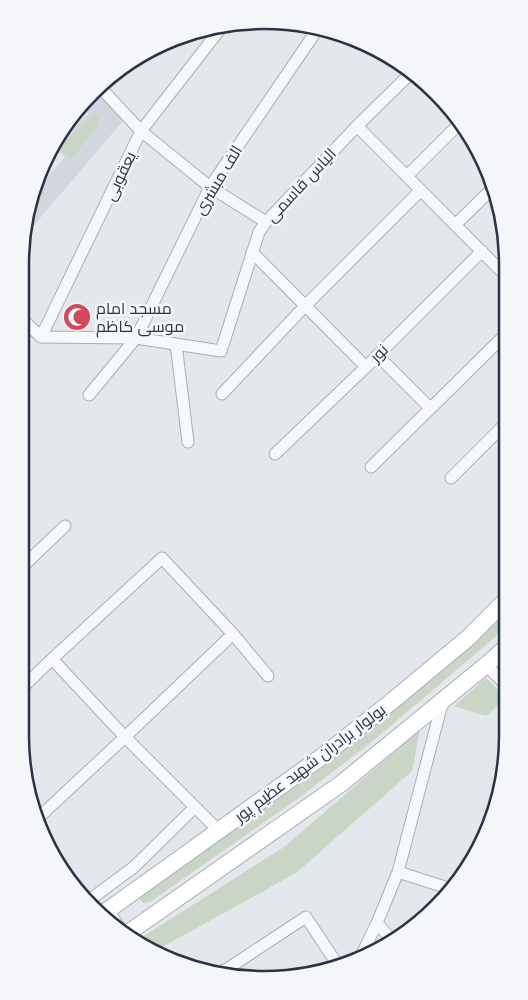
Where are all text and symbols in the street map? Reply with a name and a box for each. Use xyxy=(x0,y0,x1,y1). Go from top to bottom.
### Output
street label: الف مبشری xyxy=(189,141,247,219)
street label: الیاس قاسمی xyxy=(261,143,341,227)
street label: یعقوبی xyxy=(99,147,141,204)
place label: مسجد امام موسی کاظم xyxy=(96,298,184,338)
mosque icon: مسجد امام موسی کاظم xyxy=(62,302,92,332)
street label: نور xyxy=(365,339,393,367)
street label: بولوار برادران شهید عظیم‌ پور xyxy=(229,699,391,828)

